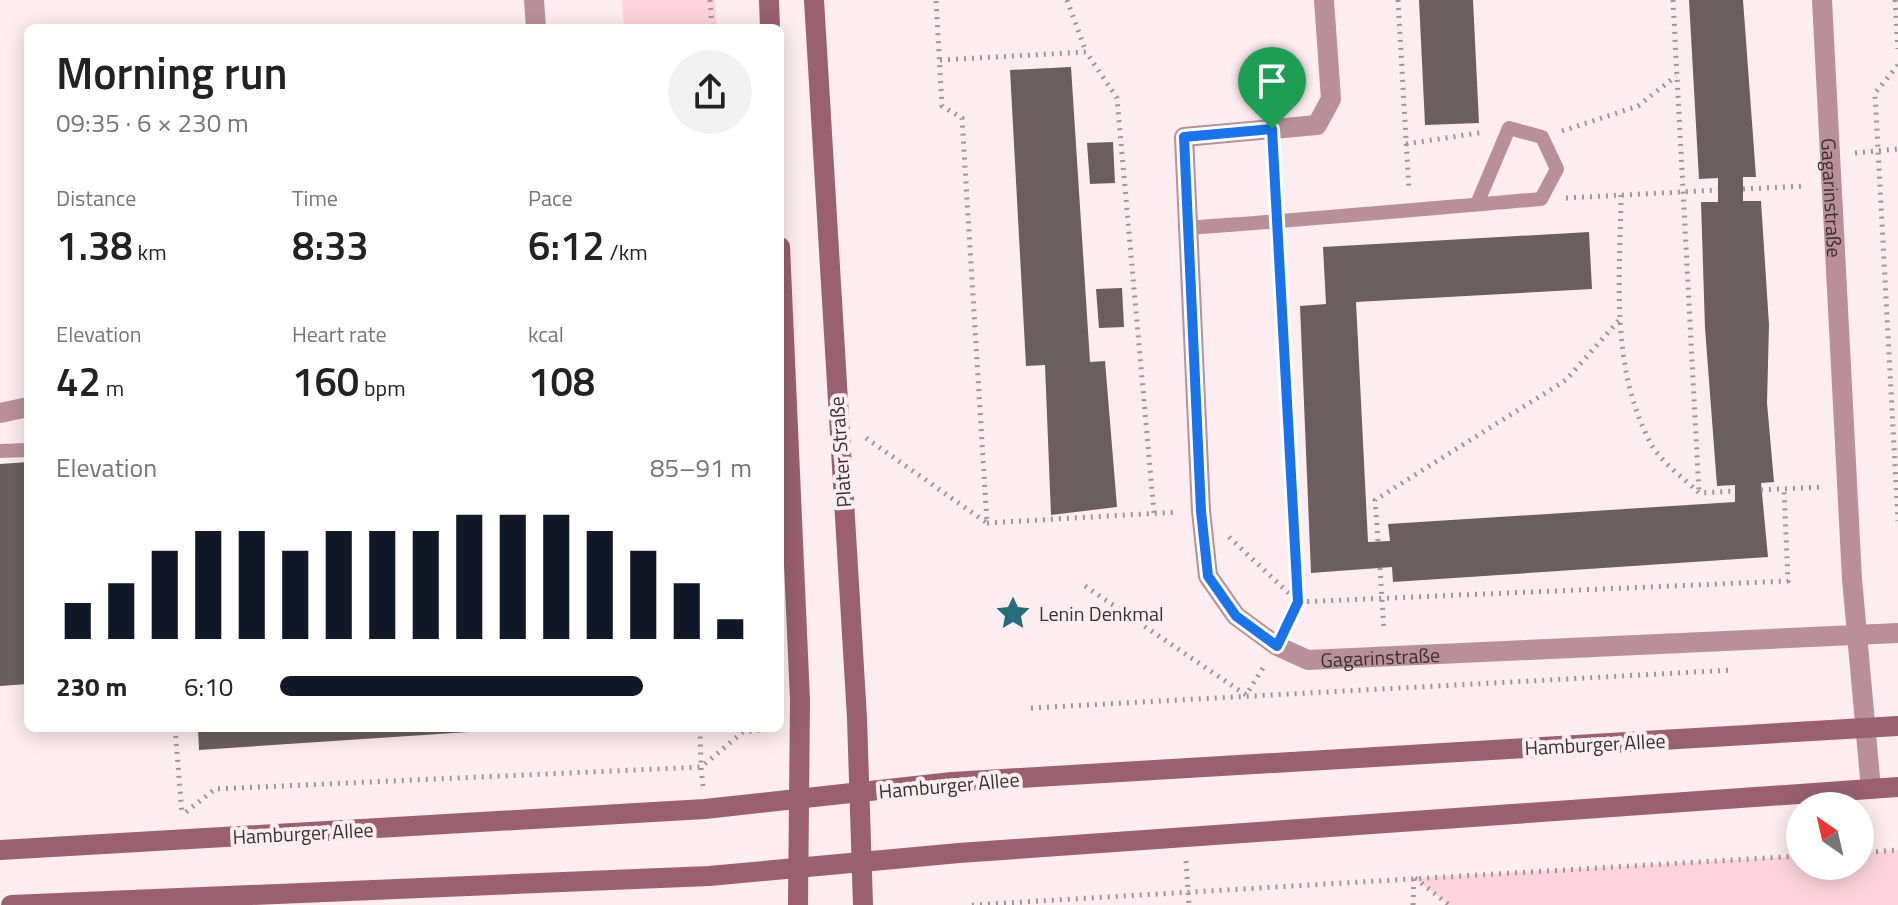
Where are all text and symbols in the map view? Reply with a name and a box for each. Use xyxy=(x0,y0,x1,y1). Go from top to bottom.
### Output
text: Morning run xyxy=(56,39,288,106)
pin xyxy=(1238,47,1306,129)
button: share xyxy=(668,50,752,134)
icon: arrive xyxy=(1250,59,1294,103)
text: 09:35 · 6 × 230 m xyxy=(56,103,249,142)
street label: Gagarinstraße xyxy=(1814,137,1851,258)
text: Distance xyxy=(56,181,136,215)
text: Time xyxy=(292,181,338,215)
text: Pace xyxy=(528,181,573,215)
text: 1.38 xyxy=(56,215,133,276)
text: 8:33 xyxy=(292,215,369,276)
text: 6:12 xyxy=(528,215,605,276)
text: km xyxy=(133,235,167,269)
text: /km xyxy=(605,235,648,269)
text: Elevation xyxy=(56,317,142,351)
text: Heart rate xyxy=(292,317,387,351)
text: kcal xyxy=(528,317,564,351)
text: 42 xyxy=(56,351,101,412)
text: 160 xyxy=(292,351,359,412)
text: 108 xyxy=(528,351,595,412)
text: m xyxy=(101,371,124,405)
text: bpm xyxy=(359,371,406,405)
street label: Plater Straße xyxy=(821,395,859,509)
text: Elevation xyxy=(56,448,157,487)
text: 85–91 m xyxy=(650,448,752,487)
place icon: Lenin Denkmal xyxy=(994,594,1032,632)
place label: Lenin Denkmal xyxy=(1039,598,1164,629)
street label: Gagarinstraße xyxy=(1320,638,1441,675)
text: 230 m xyxy=(56,667,127,706)
text: 6:10 xyxy=(184,667,233,706)
street label: Hamburger Allee xyxy=(1524,725,1666,763)
street label: Hamburger Allee xyxy=(877,763,1021,807)
north arrow xyxy=(1786,792,1874,880)
map controls xyxy=(1786,792,1874,880)
street label: Hamburger Allee xyxy=(232,814,374,852)

